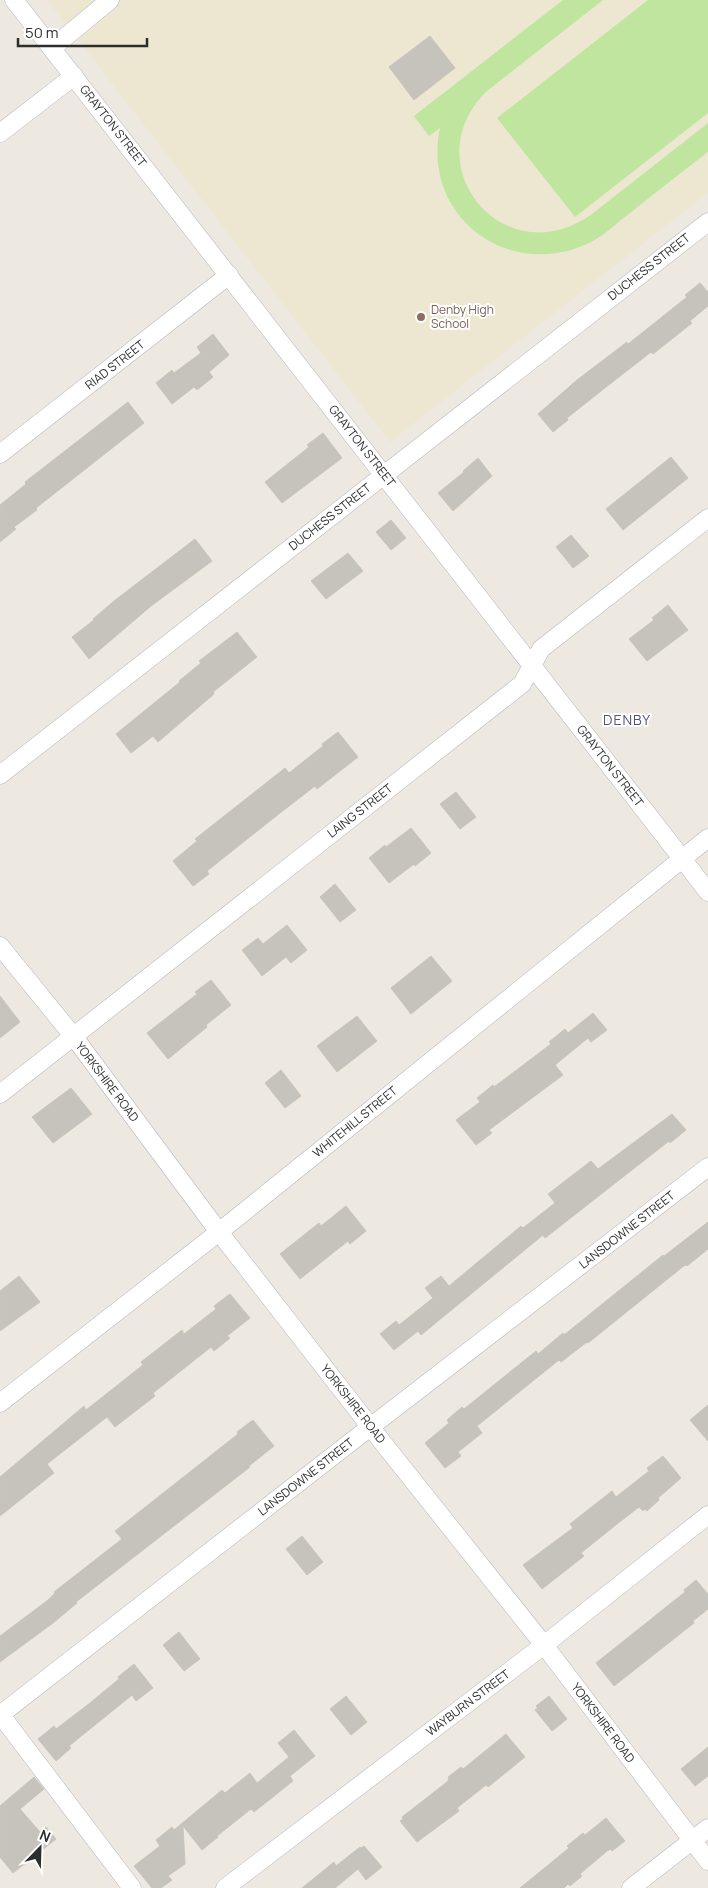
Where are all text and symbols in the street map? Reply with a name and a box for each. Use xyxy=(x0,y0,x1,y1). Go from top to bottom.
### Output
scale bar xyxy=(18,15,146,47)
text: 50 m xyxy=(25,22,59,43)
street label: GRAYTON STREET xyxy=(76,81,151,171)
street label: DUCHESS STREET xyxy=(604,229,694,304)
place label: Denby High School xyxy=(431,301,494,332)
marker: Denby High School xyxy=(415,311,427,323)
street label: RIAD STREET xyxy=(81,335,149,393)
street label: GRAYTON STREET xyxy=(325,401,400,491)
street label: DUCHESS STREET xyxy=(285,479,375,554)
district label: DENBY xyxy=(603,710,651,729)
street label: GRAYTON STREET xyxy=(573,721,648,811)
street label: LAING STREET xyxy=(323,779,397,841)
street label: YORKSHIRE ROAD xyxy=(72,1038,143,1125)
street label: WHITEHILL STREET xyxy=(309,1082,401,1161)
street label: LANSDOWNE STREET xyxy=(575,1186,679,1272)
street label: YORKSHIRE ROAD xyxy=(317,1361,390,1447)
street label: LANSDOWNE STREET xyxy=(254,1433,358,1519)
street label: WAYBURN STREET xyxy=(422,1665,514,1740)
street label: YORKSHIRE ROAD xyxy=(568,1679,639,1766)
north arrow xyxy=(15,1823,65,1873)
text: N xyxy=(37,1825,54,1846)

